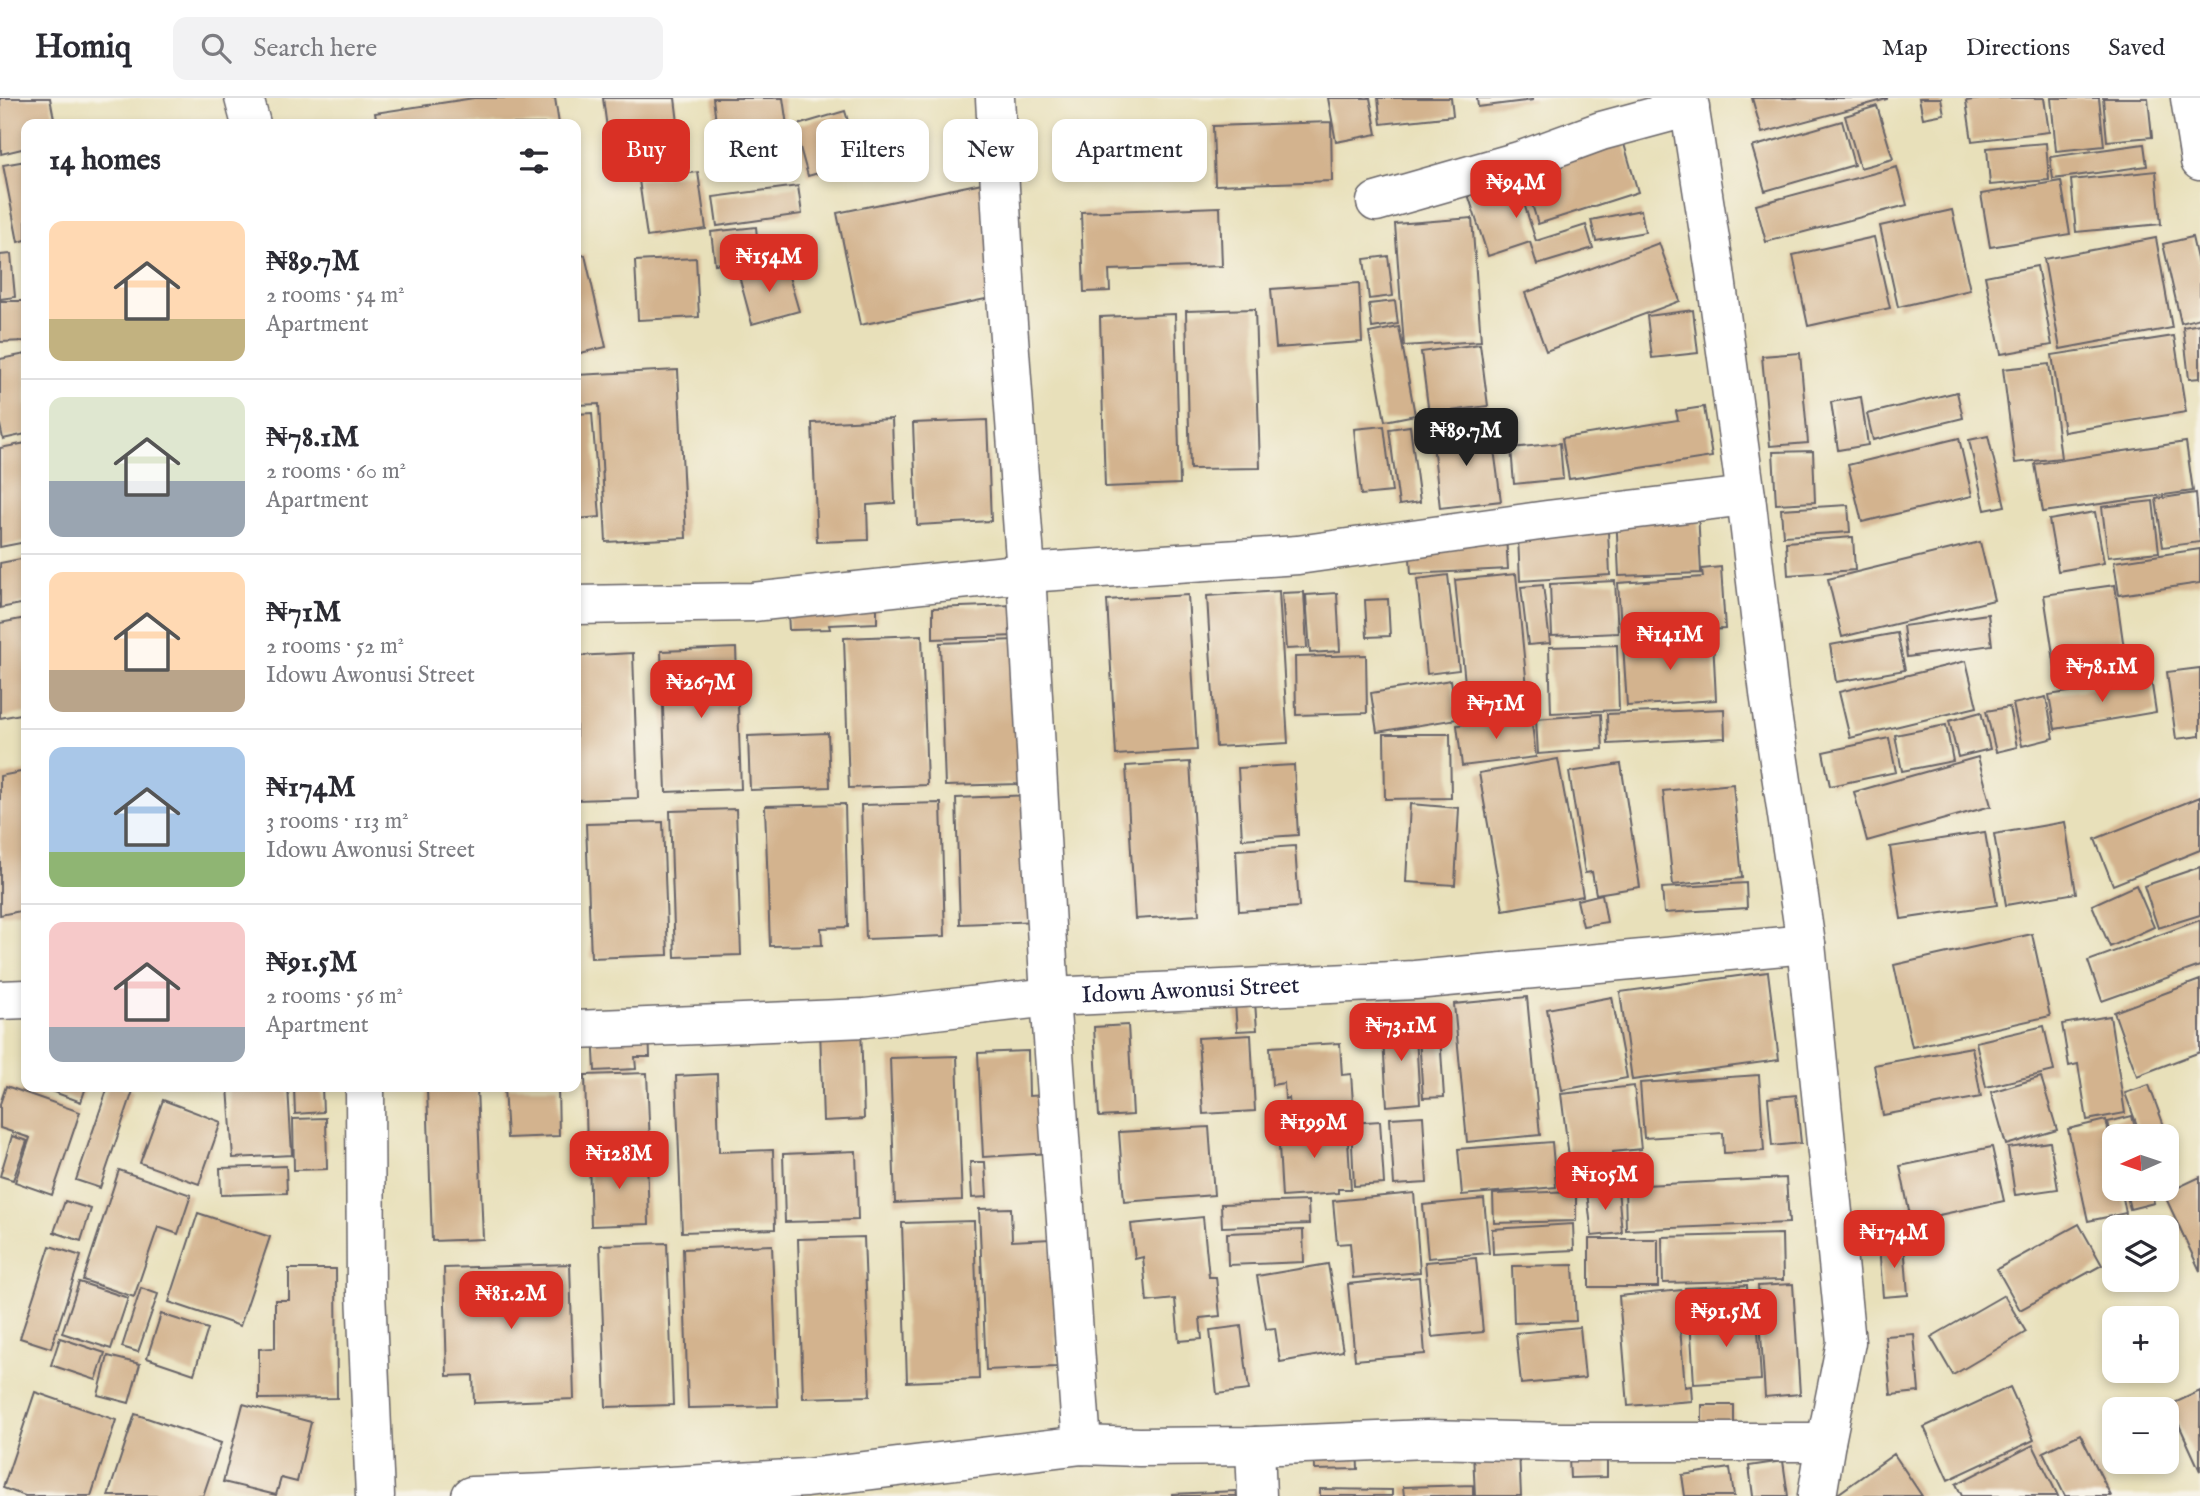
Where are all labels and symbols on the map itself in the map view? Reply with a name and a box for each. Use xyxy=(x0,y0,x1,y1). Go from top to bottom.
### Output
pin: ₦94M xyxy=(1475,160,1557,220)
pin: ₦154M xyxy=(720,234,818,294)
pin: ₦89.7M xyxy=(1409,408,1523,468)
pin: ₦141M xyxy=(1621,612,1719,672)
pin: ₦78.1M xyxy=(2045,644,2159,704)
pin: ₦267M xyxy=(652,660,750,720)
pin: ₦71M xyxy=(1455,682,1537,741)
street label: Idowu Awonusi Street xyxy=(1081,970,1300,1011)
pin: ₦73.1M xyxy=(1344,1004,1458,1063)
pin: ₦199M xyxy=(1265,1100,1363,1160)
north arrow xyxy=(2102,1124,2179,1200)
pin: ₦128M xyxy=(570,1132,668,1191)
pin: ₦105M xyxy=(1556,1152,1654,1212)
pin: ₦174M xyxy=(1845,1210,1943,1270)
pin: ₦81.2M xyxy=(454,1272,568,1331)
pin: ₦91.5M xyxy=(1669,1290,1783,1349)

